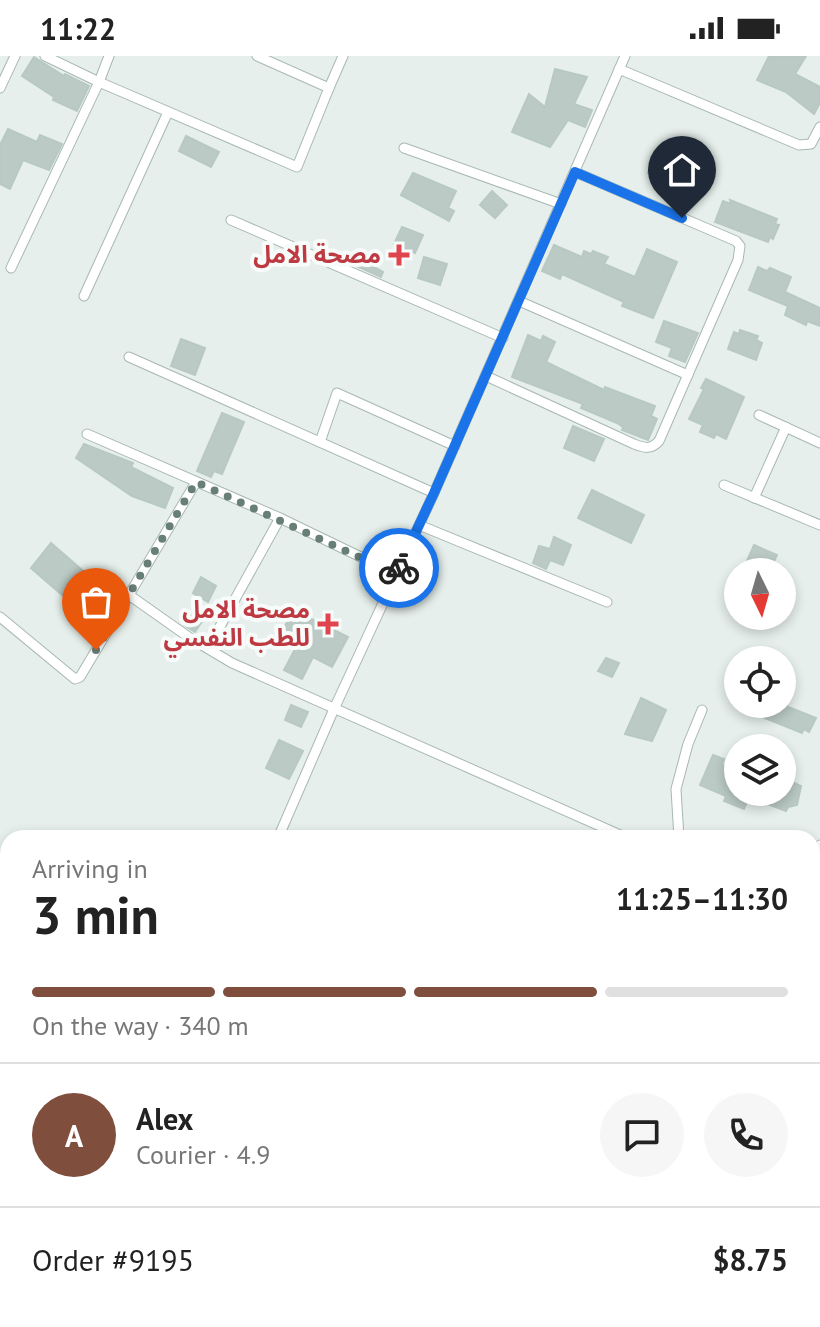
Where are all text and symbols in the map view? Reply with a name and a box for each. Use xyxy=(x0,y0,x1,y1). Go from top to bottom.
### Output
text: 11:22 xyxy=(40,9,116,48)
pin xyxy=(648,136,716,218)
icon: home xyxy=(660,148,704,192)
place label: مصحة الامل xyxy=(253,239,381,270)
marker: مصحة الامل xyxy=(388,244,410,266)
courier xyxy=(359,528,439,608)
icon: bike xyxy=(377,546,421,590)
north arrow xyxy=(724,558,796,630)
map controls xyxy=(724,558,796,806)
pin xyxy=(62,568,130,650)
icon: bag xyxy=(74,580,118,624)
place label: مصحة الامل للطب النفسي xyxy=(164,594,310,658)
marker: مصحة الامل للطب النفسي xyxy=(317,613,339,635)
button: locate xyxy=(724,646,796,718)
button: layers xyxy=(724,734,796,806)
text: Arriving in xyxy=(32,852,148,885)
text: 11:25–11:30 xyxy=(616,879,788,918)
text: 3 min xyxy=(32,881,159,948)
text: On the way · 340 m xyxy=(32,1009,249,1042)
button: chat xyxy=(600,1093,684,1177)
button: phone xyxy=(704,1093,788,1177)
text: Alex xyxy=(136,1099,193,1138)
text: A xyxy=(65,1116,83,1155)
text: Courier · 4.9 xyxy=(136,1138,270,1171)
text: Order #9195 xyxy=(32,1240,194,1279)
text: $8.75 xyxy=(713,1240,788,1279)

